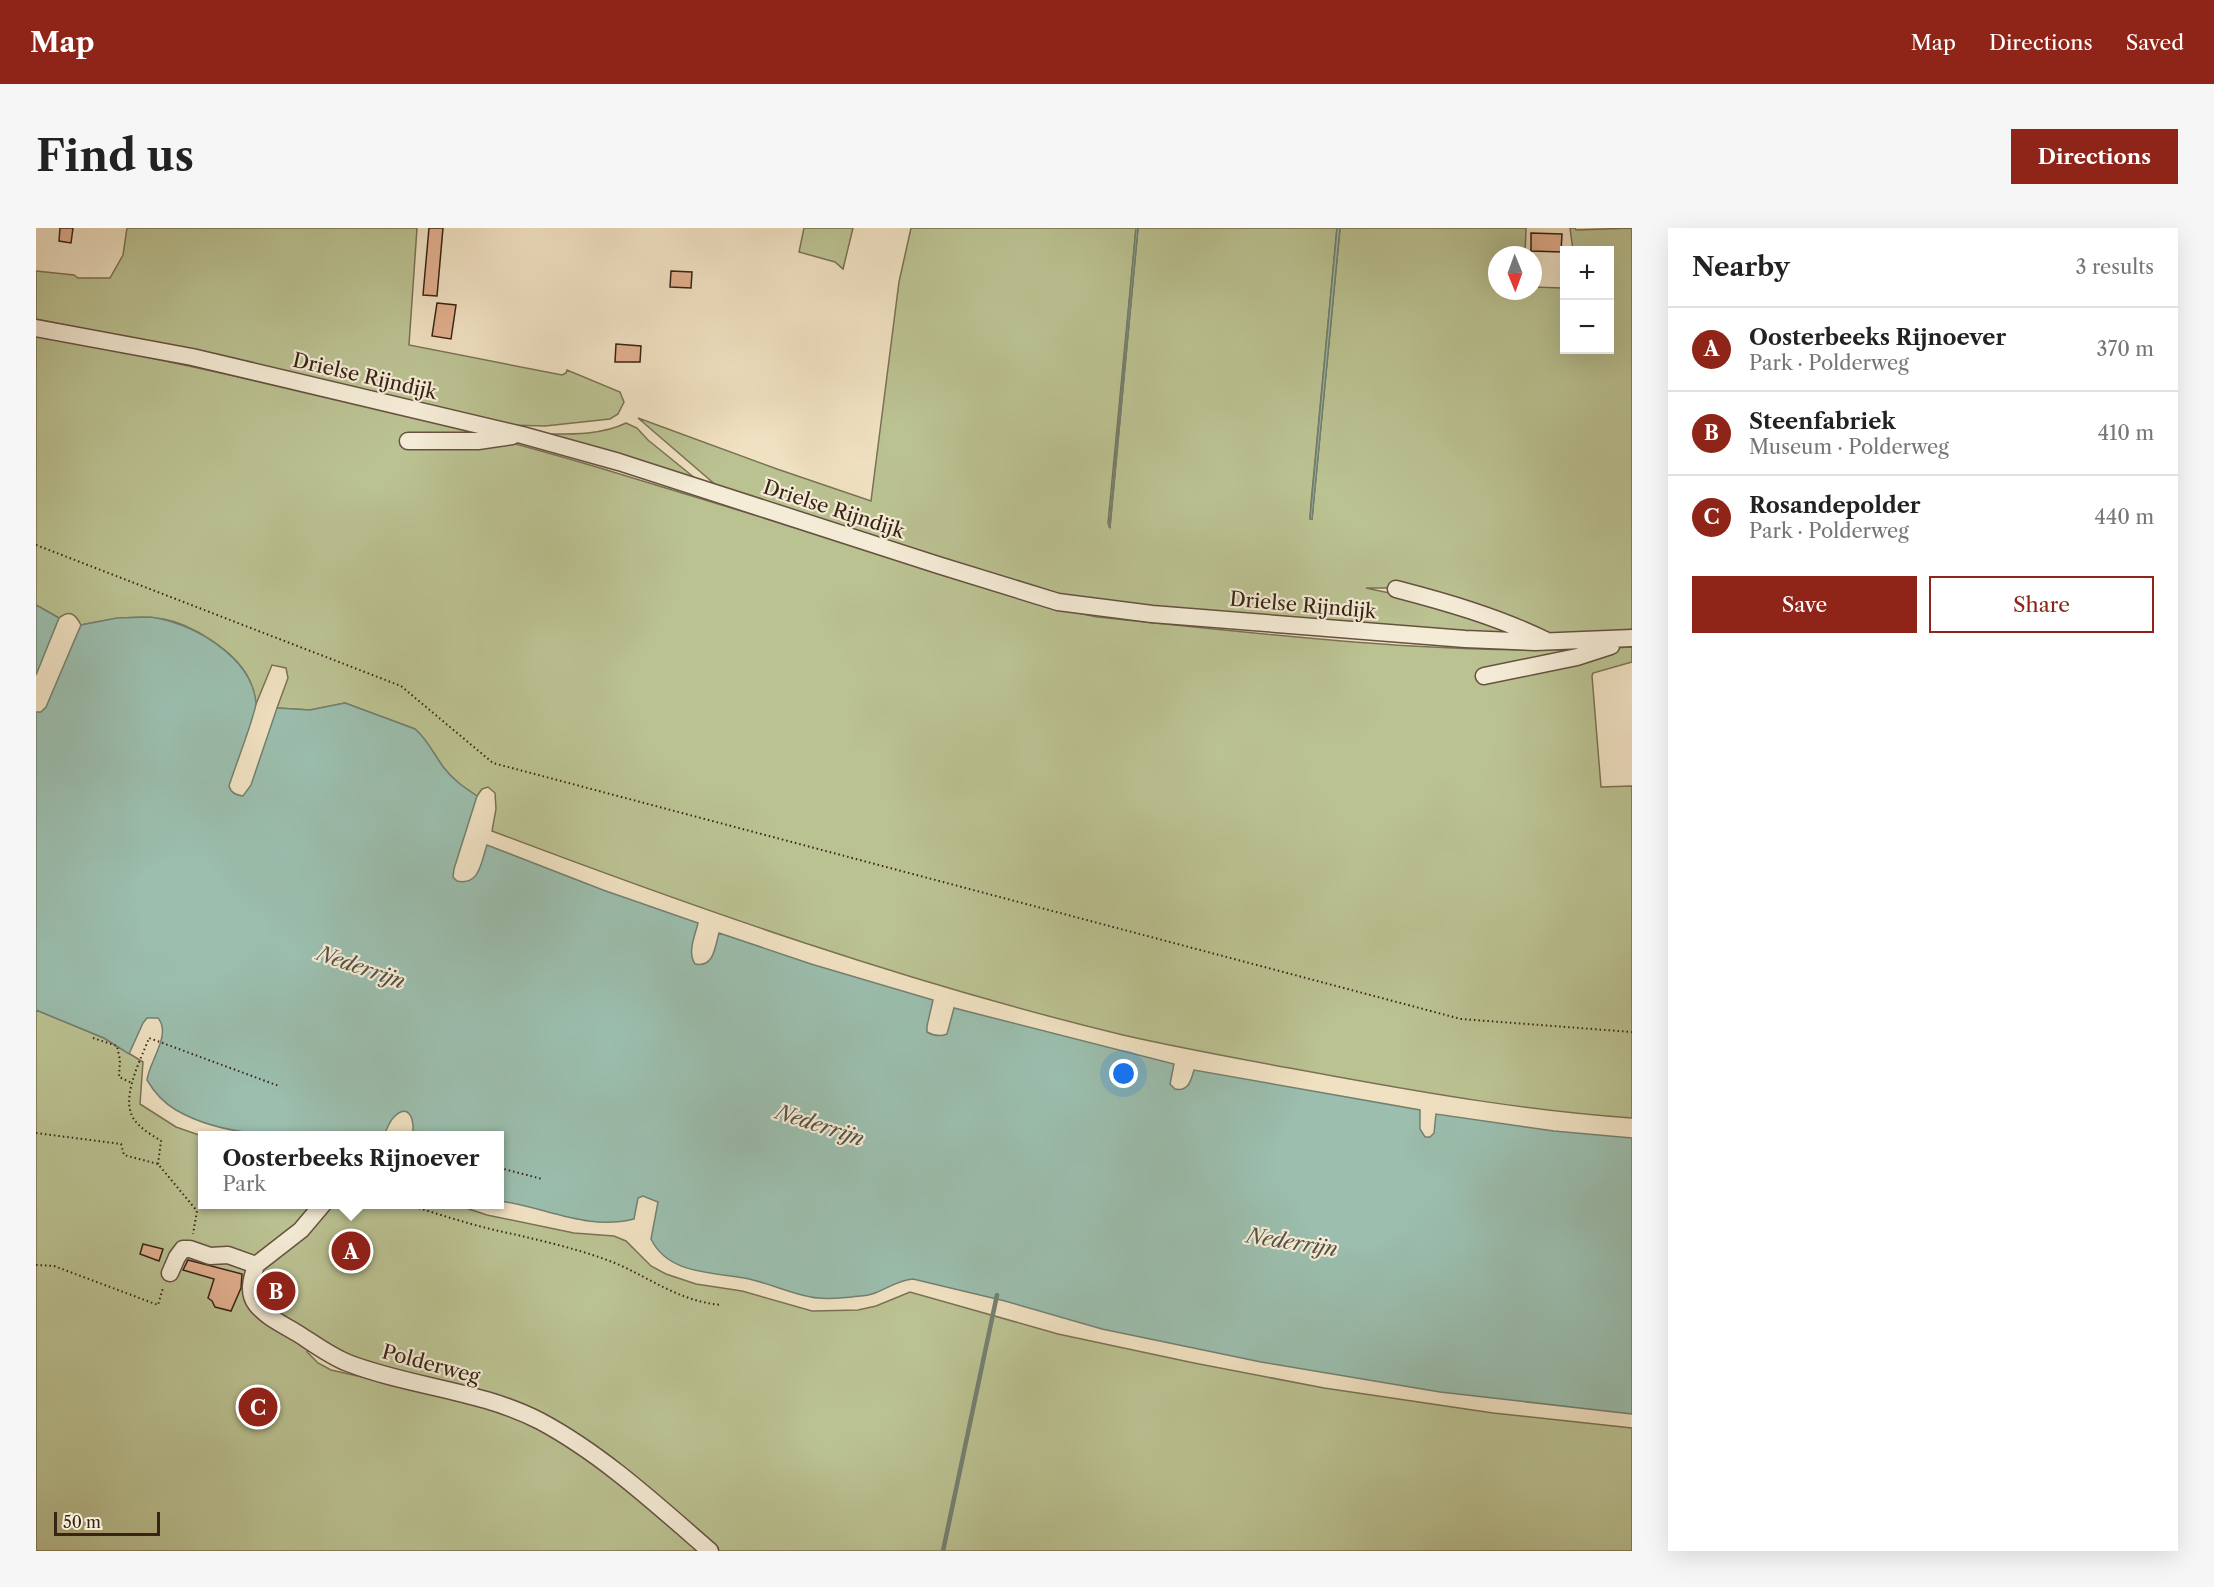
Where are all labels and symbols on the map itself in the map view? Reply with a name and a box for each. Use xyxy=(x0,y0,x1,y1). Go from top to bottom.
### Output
north arrow xyxy=(1488,246,1542,300)
street label: Drielse Rijndijk xyxy=(290,348,441,405)
street label: Drielse Rijndijk xyxy=(760,475,909,544)
street label: Drielse Rijndijk xyxy=(1228,587,1379,624)
water label: Nederrijn xyxy=(312,940,408,994)
your location xyxy=(1109,1059,1138,1088)
water label: Nederrijn xyxy=(771,1098,868,1151)
water label: Nederrijn xyxy=(1243,1222,1339,1262)
pin: A xyxy=(332,1228,370,1274)
pin: B xyxy=(256,1268,296,1314)
street label: Polderweg xyxy=(379,1339,483,1389)
pin: C xyxy=(238,1384,278,1430)
scale bar xyxy=(54,1509,160,1536)

